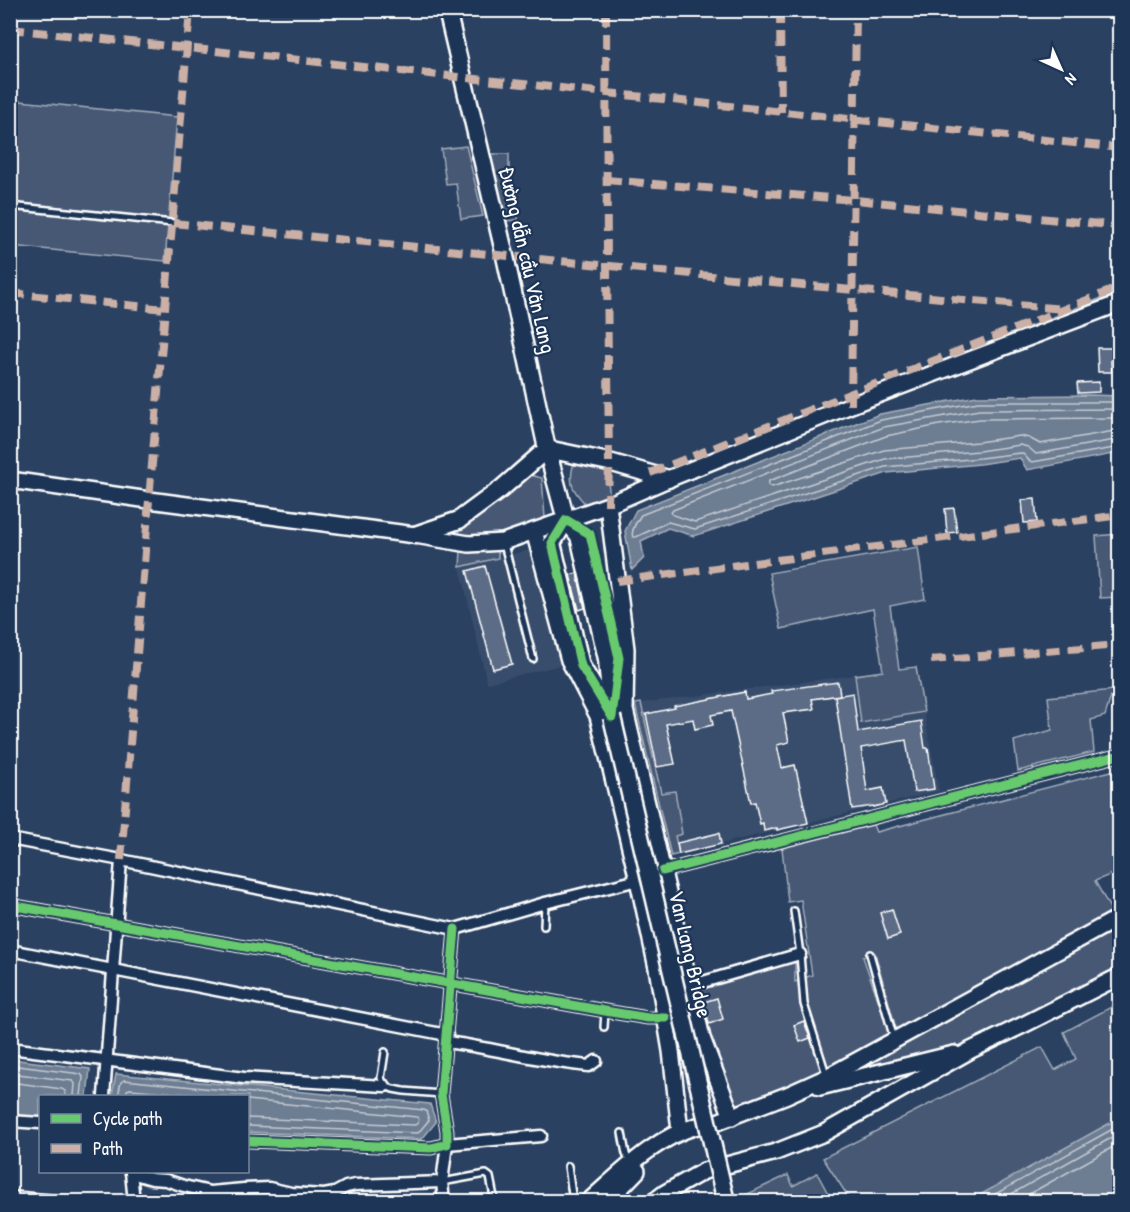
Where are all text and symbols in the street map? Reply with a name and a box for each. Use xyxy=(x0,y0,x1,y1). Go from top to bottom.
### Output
north arrow xyxy=(1031,39,1091,99)
text: N xyxy=(1060,69,1082,91)
street label: Đường dẫn cầu Văn Lang xyxy=(492,164,564,356)
street label: Van Lang Bridge xyxy=(662,888,720,1021)
legend xyxy=(39,1095,249,1173)
text: Cycle path xyxy=(93,1106,163,1131)
text: Path xyxy=(93,1136,123,1161)

